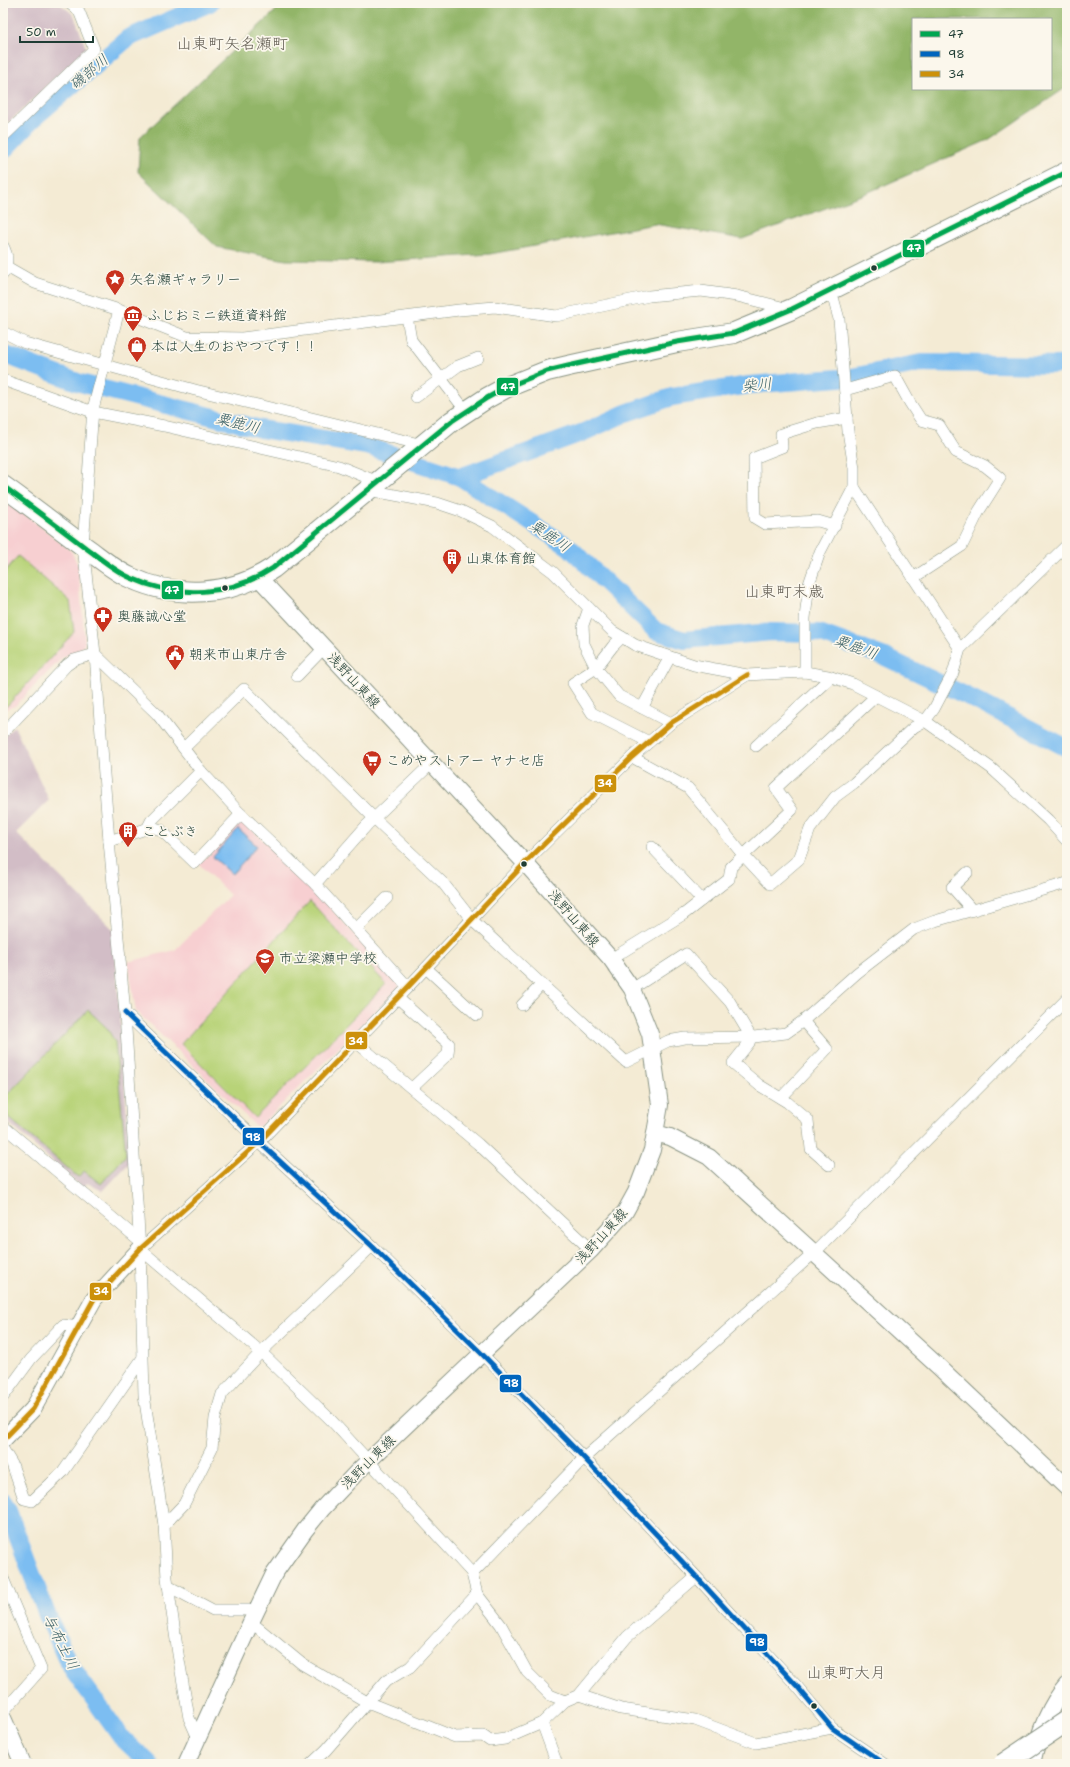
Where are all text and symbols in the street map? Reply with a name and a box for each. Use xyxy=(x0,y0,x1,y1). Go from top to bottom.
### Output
scale bar xyxy=(20,18,93,44)
legend xyxy=(912,18,1052,90)
text: 50 m xyxy=(26,24,56,40)
text: 47 xyxy=(948,26,964,42)
district label: 山東町矢名瀬町 xyxy=(176,33,288,54)
text: 98 xyxy=(948,46,965,62)
water label: 磯部川 xyxy=(65,50,113,94)
text: 34 xyxy=(948,66,964,82)
line badge: 47 xyxy=(902,239,925,258)
text: 47 xyxy=(907,241,922,256)
unlabelled marker xyxy=(869,263,879,273)
place icon: 矢名瀬ギャラリー xyxy=(104,268,126,296)
place label: 矢名瀬ギャラリー xyxy=(129,270,241,288)
museum icon: ふじおミニ鉄道資料館 xyxy=(122,304,144,332)
place label: ふじおミニ鉄道資料館 xyxy=(147,306,287,324)
shop icon: 本は人生のおやつです！！ xyxy=(126,335,148,363)
place label: 本は人生のおやつです！！ xyxy=(151,337,319,355)
water label: 柴川 xyxy=(741,373,773,397)
line badge: 47 xyxy=(496,377,519,396)
text: 47 xyxy=(501,380,516,395)
water label: 粟鹿川 xyxy=(214,408,262,438)
water label: 粟鹿川 xyxy=(526,515,574,557)
building icon: 山東体育館 xyxy=(441,547,463,575)
place label: 山東体育館 xyxy=(466,549,536,567)
line badge: 47 xyxy=(161,580,184,600)
district label: 山東町末歳 xyxy=(744,581,824,602)
text: 47 xyxy=(165,583,180,598)
unlabelled marker xyxy=(220,583,230,593)
pharmacy icon: 奥藤誠心堂 xyxy=(92,605,114,633)
place label: 奥藤誠心堂 xyxy=(117,607,187,625)
water label: 粟鹿川 xyxy=(831,630,881,664)
public building icon: 朝来市山東庁舎 xyxy=(164,643,186,671)
place label: 朝来市山東庁舎 xyxy=(189,645,287,663)
street label: 浅野山東線 xyxy=(324,648,384,712)
supermarket icon: こめやストアー ヤナセ店 xyxy=(361,749,383,777)
place label: こめやストアー ヤナセ店 xyxy=(386,751,545,769)
line badge: 34 xyxy=(594,774,617,793)
text: 34 xyxy=(597,776,613,791)
building icon: ことぶき xyxy=(117,820,139,848)
place label: ことぶき xyxy=(142,822,198,840)
unlabelled marker xyxy=(519,859,529,869)
street label: 浅野山東線 xyxy=(544,886,604,950)
school or university icon: 市立梁瀬中学校 xyxy=(254,947,276,975)
place label: 市立梁瀬中学校 xyxy=(279,949,377,967)
line badge: 34 xyxy=(345,1031,368,1050)
text: 34 xyxy=(348,1034,364,1049)
line badge: 98 xyxy=(242,1127,265,1146)
text: 98 xyxy=(245,1130,261,1145)
street label: 浅野山東線 xyxy=(571,1204,631,1268)
line badge: 34 xyxy=(89,1282,112,1301)
text: 34 xyxy=(93,1284,109,1299)
line badge: 98 xyxy=(499,1374,522,1393)
text: 98 xyxy=(503,1376,519,1391)
street label: 浅野山東線 xyxy=(337,1431,399,1493)
water label: 与布土川 xyxy=(38,1611,84,1673)
line badge: 98 xyxy=(745,1633,768,1652)
text: 98 xyxy=(749,1635,765,1650)
district label: 山東町大月 xyxy=(806,1662,886,1683)
unlabelled marker xyxy=(809,1701,819,1711)

